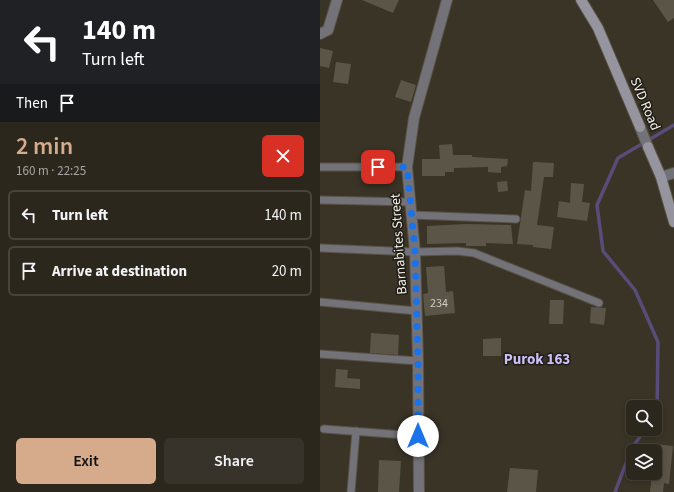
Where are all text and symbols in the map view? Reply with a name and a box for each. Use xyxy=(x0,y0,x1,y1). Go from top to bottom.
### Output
text: 140 m xyxy=(82,10,156,50)
icon: left xyxy=(16,16,68,68)
text: Turn left xyxy=(82,47,144,72)
street label: SVD Road xyxy=(625,74,665,134)
icon: arrive xyxy=(56,92,78,114)
text: Then xyxy=(16,93,48,114)
text: 2 min xyxy=(16,129,73,164)
button: close xyxy=(262,135,304,177)
pin xyxy=(361,150,395,184)
icon: arrive xyxy=(367,156,389,178)
text: 160 m · 22:25 xyxy=(16,162,86,180)
street label: Barnabites Street xyxy=(385,193,413,295)
icon: left xyxy=(18,204,40,226)
text: Turn left xyxy=(52,205,108,226)
text: 140 m xyxy=(264,205,302,226)
icon: arrive xyxy=(18,260,40,282)
text: Arrive at destination xyxy=(52,261,187,282)
text: 20 m xyxy=(272,261,302,282)
house number: 234 xyxy=(430,295,448,312)
district label: Purok 163 xyxy=(504,349,570,370)
map controls xyxy=(626,400,662,480)
button: search xyxy=(626,400,662,436)
position arrow xyxy=(397,415,439,457)
button: Exit xyxy=(16,438,156,484)
button: Share xyxy=(164,438,304,484)
button: layers xyxy=(626,444,662,480)

